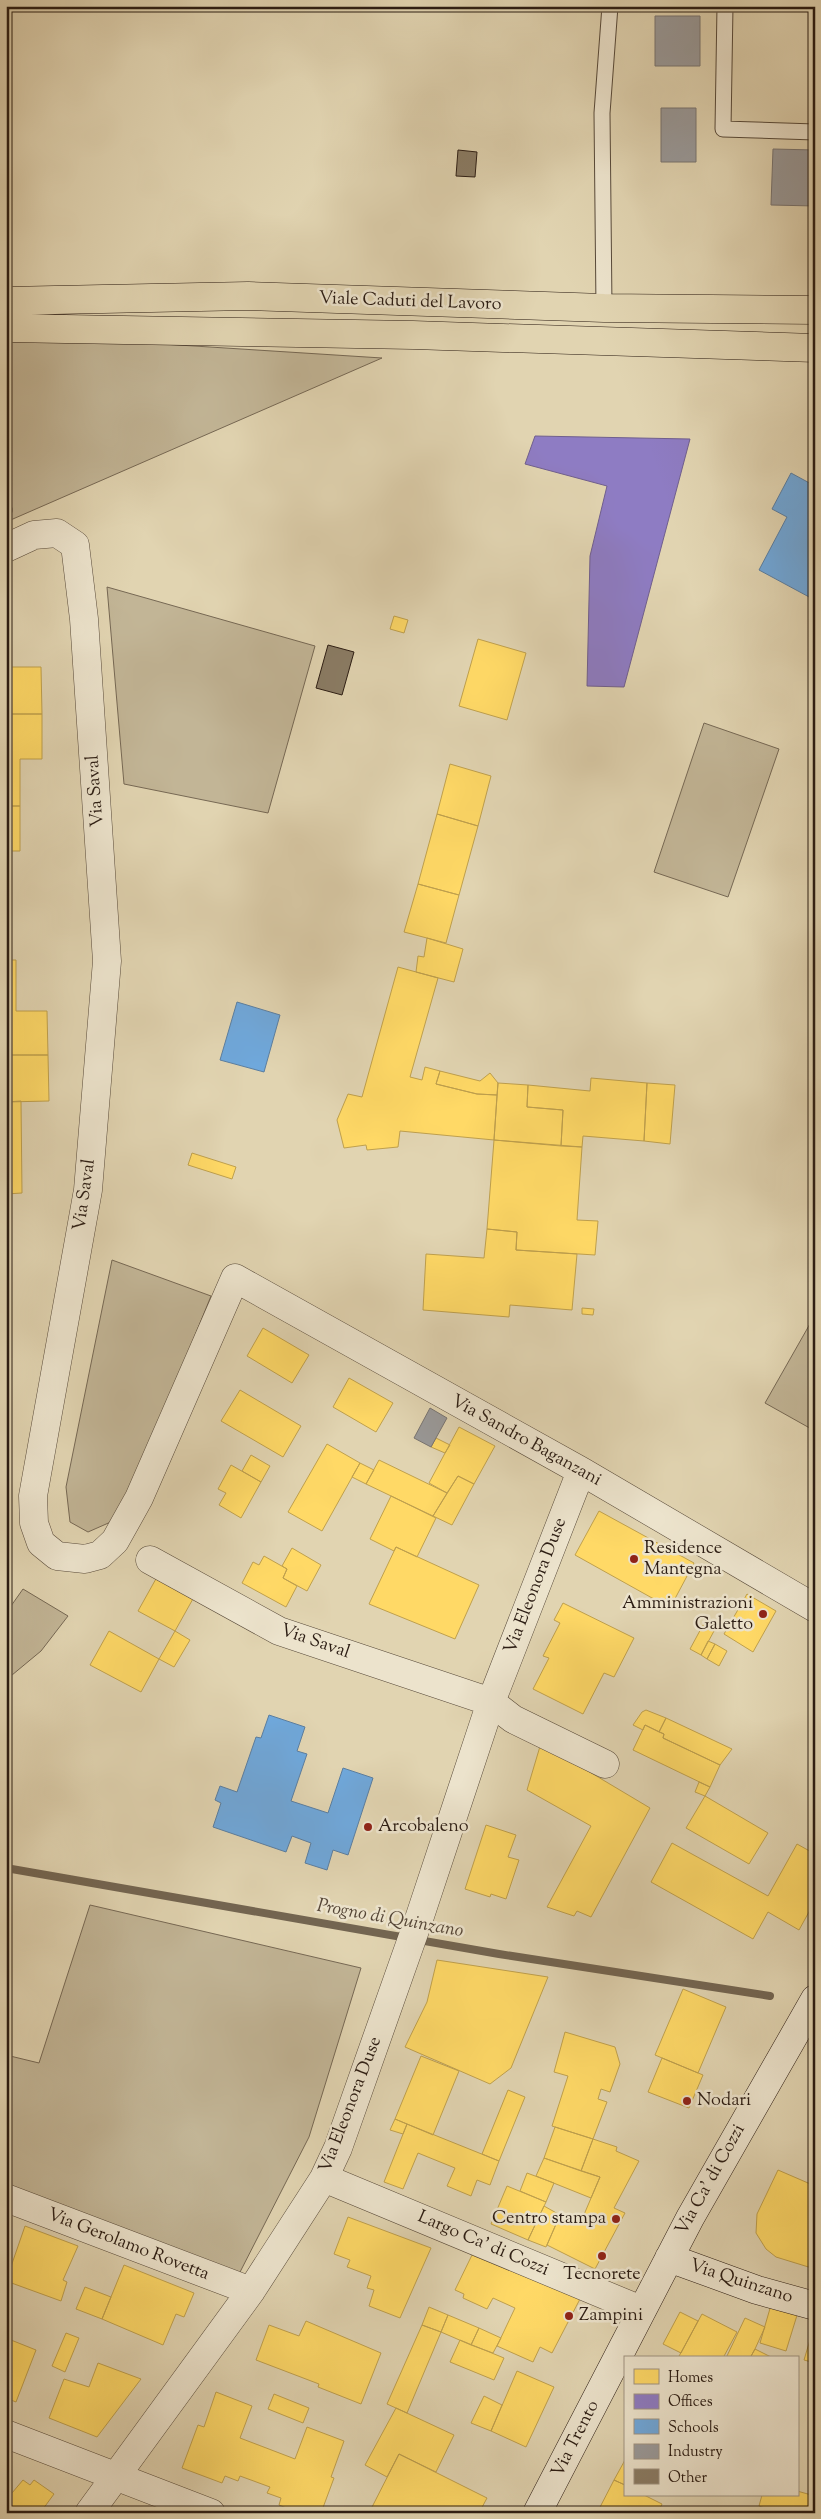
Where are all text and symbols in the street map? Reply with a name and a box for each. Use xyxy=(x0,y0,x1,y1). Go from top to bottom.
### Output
street label: Viale Caduti del Lavoro xyxy=(318,286,502,318)
street label: Via Saval xyxy=(81,754,111,828)
street label: Via Saval xyxy=(67,1157,103,1233)
street label: Via Sandro Baganzani xyxy=(446,1389,606,1493)
street label: Via Eleonora Duse xyxy=(498,1514,574,1658)
place label: Residence Mantegna xyxy=(644,1536,722,1583)
marker: Residence Mantegna xyxy=(628,1553,640,1565)
place label: Amministrazioni Galetto xyxy=(622,1591,753,1638)
marker: Amministrazioni Galetto xyxy=(757,1608,769,1620)
street label: Via Saval xyxy=(277,1618,353,1666)
place label: Arcobaleno xyxy=(378,1814,469,1840)
marker: Arcobaleno xyxy=(362,1821,374,1833)
water label: Progno di Quinzano xyxy=(315,1893,465,1945)
street label: Via Eleonora Duse xyxy=(313,2033,389,2177)
place label: Nodari xyxy=(697,2088,751,2114)
marker: Nodari xyxy=(681,2095,693,2107)
street label: Via Ca' di Cozzi xyxy=(670,2120,752,2240)
street label: Via Gerolamo Rovetta xyxy=(43,2202,213,2288)
street label: Largo Ca' di Cozzi xyxy=(413,2205,553,2283)
place label: Centro stampa xyxy=(492,2206,606,2232)
marker: Centro stampa xyxy=(610,2213,622,2225)
marker: Tecnorete xyxy=(596,2250,608,2262)
street label: Via Quinzano xyxy=(686,2253,796,2311)
place label: Tecnorete xyxy=(563,2262,641,2288)
place label: Zampini xyxy=(579,2303,643,2329)
marker: Zampini xyxy=(563,2310,575,2322)
legend xyxy=(624,2356,798,2496)
text: Homes xyxy=(668,2368,713,2389)
text: Offices xyxy=(668,2392,713,2413)
street label: Via Trento xyxy=(545,2396,607,2482)
text: Schools xyxy=(668,2418,719,2439)
text: Industry xyxy=(668,2442,723,2463)
text: Other xyxy=(668,2468,708,2489)

